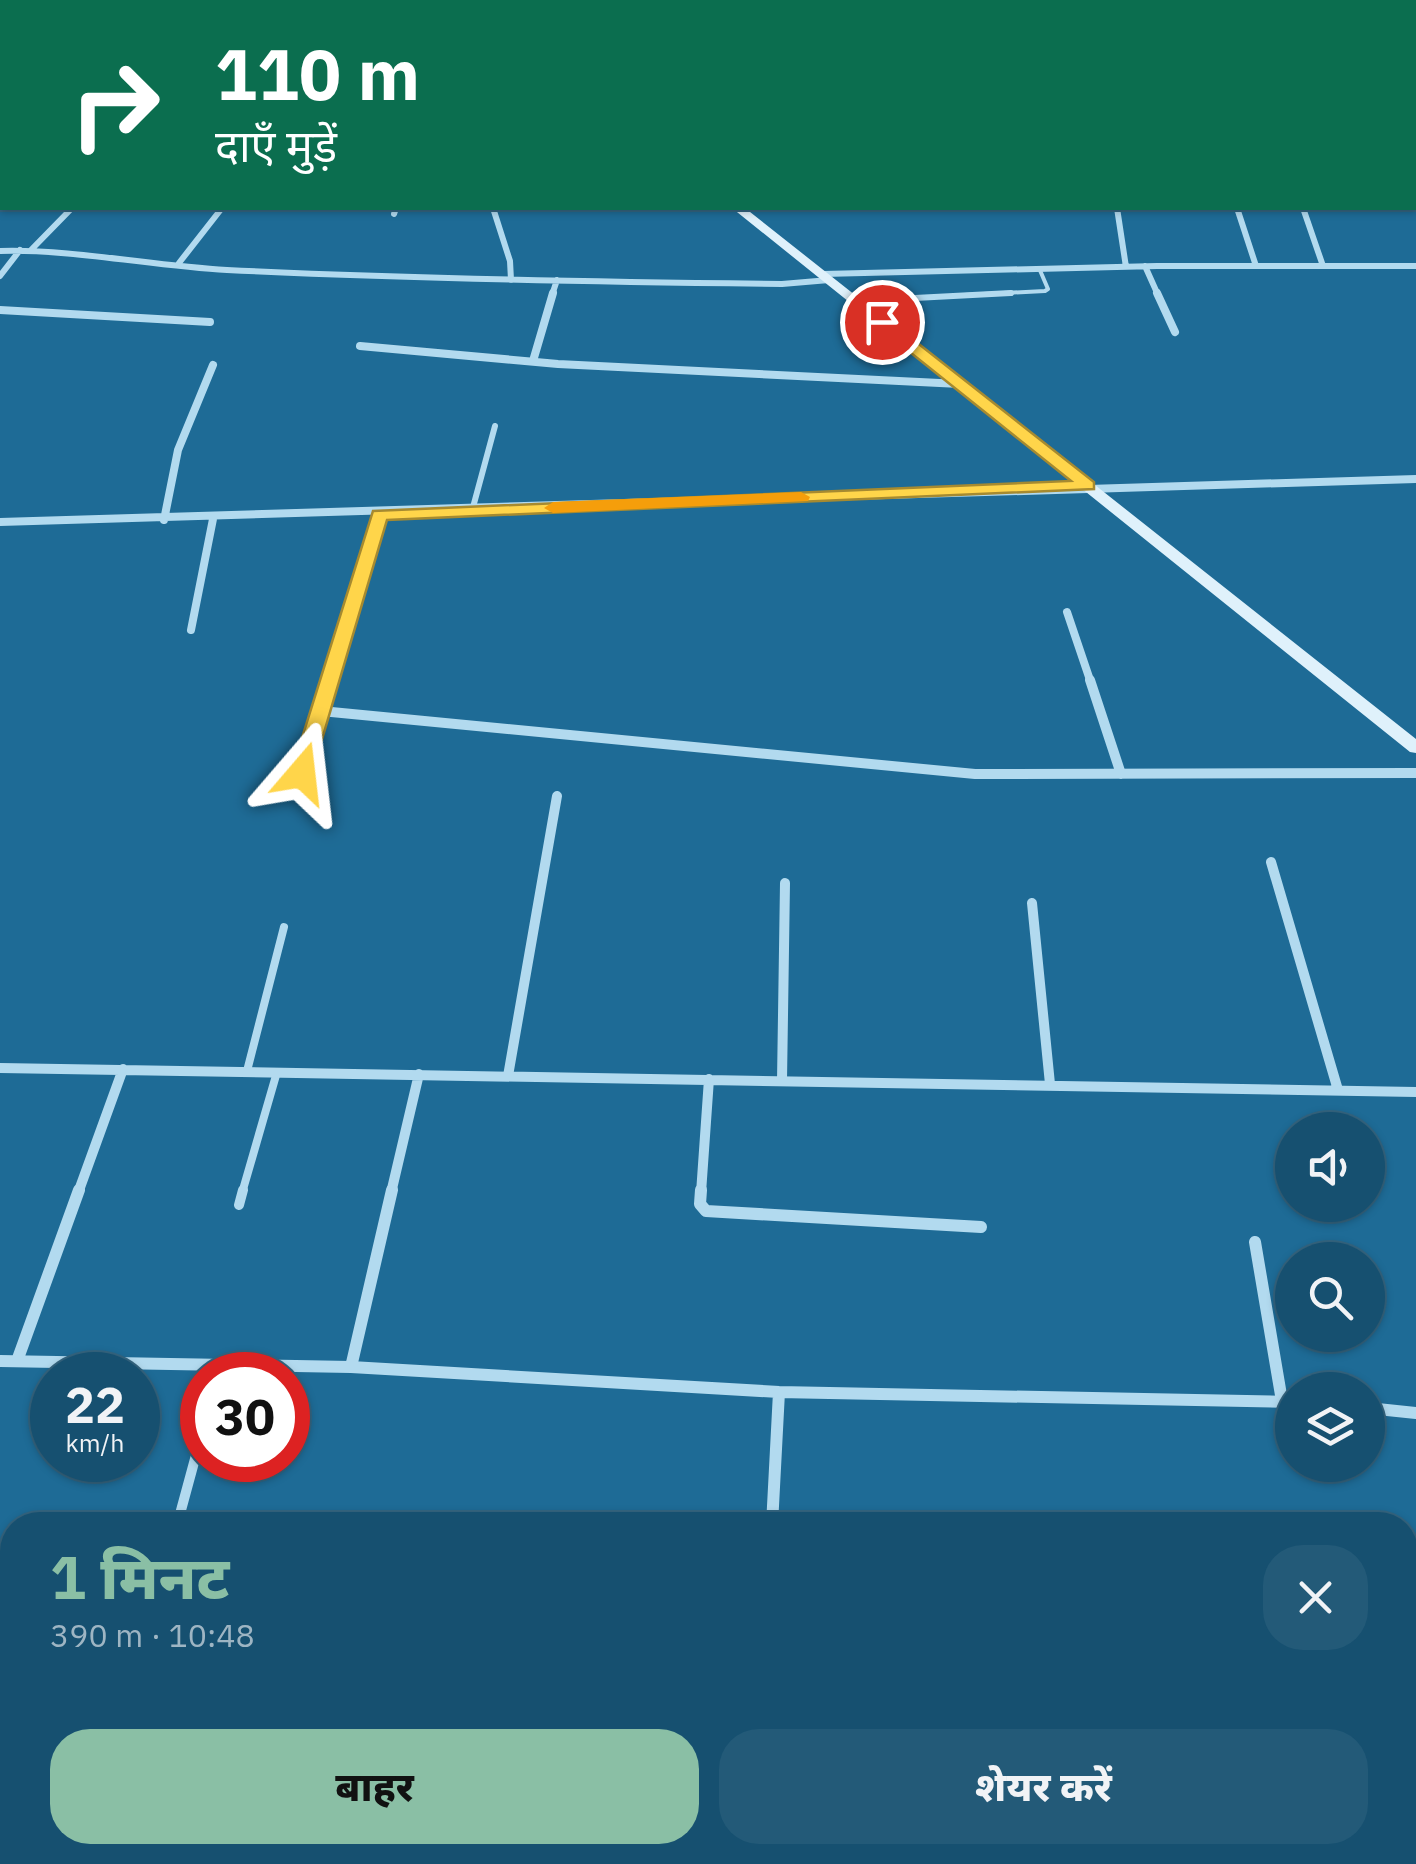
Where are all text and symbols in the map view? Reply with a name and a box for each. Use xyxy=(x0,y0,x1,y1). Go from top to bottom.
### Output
text: 110 m xyxy=(215,28,420,119)
icon: right xyxy=(50,40,180,170)
text: दाएँ मुड़ें xyxy=(215,116,337,174)
pin xyxy=(840,280,925,365)
icon: arrive xyxy=(855,295,910,350)
position arrow xyxy=(250,721,354,825)
map controls xyxy=(1275,1112,1385,1482)
button: sound xyxy=(1275,1112,1385,1222)
button: search xyxy=(1275,1242,1385,1352)
speed limit sign: 30 xyxy=(180,1352,310,1482)
text: 22 xyxy=(65,1372,125,1437)
button: layers xyxy=(1275,1372,1385,1482)
text: km/h xyxy=(66,1426,124,1459)
text: 1 मिनट xyxy=(50,1537,229,1616)
button: close xyxy=(1263,1545,1368,1650)
text: 390 m · 10:48 xyxy=(50,1614,255,1656)
button: बाहर xyxy=(50,1729,699,1844)
button: शेयर करें xyxy=(719,1729,1368,1844)

